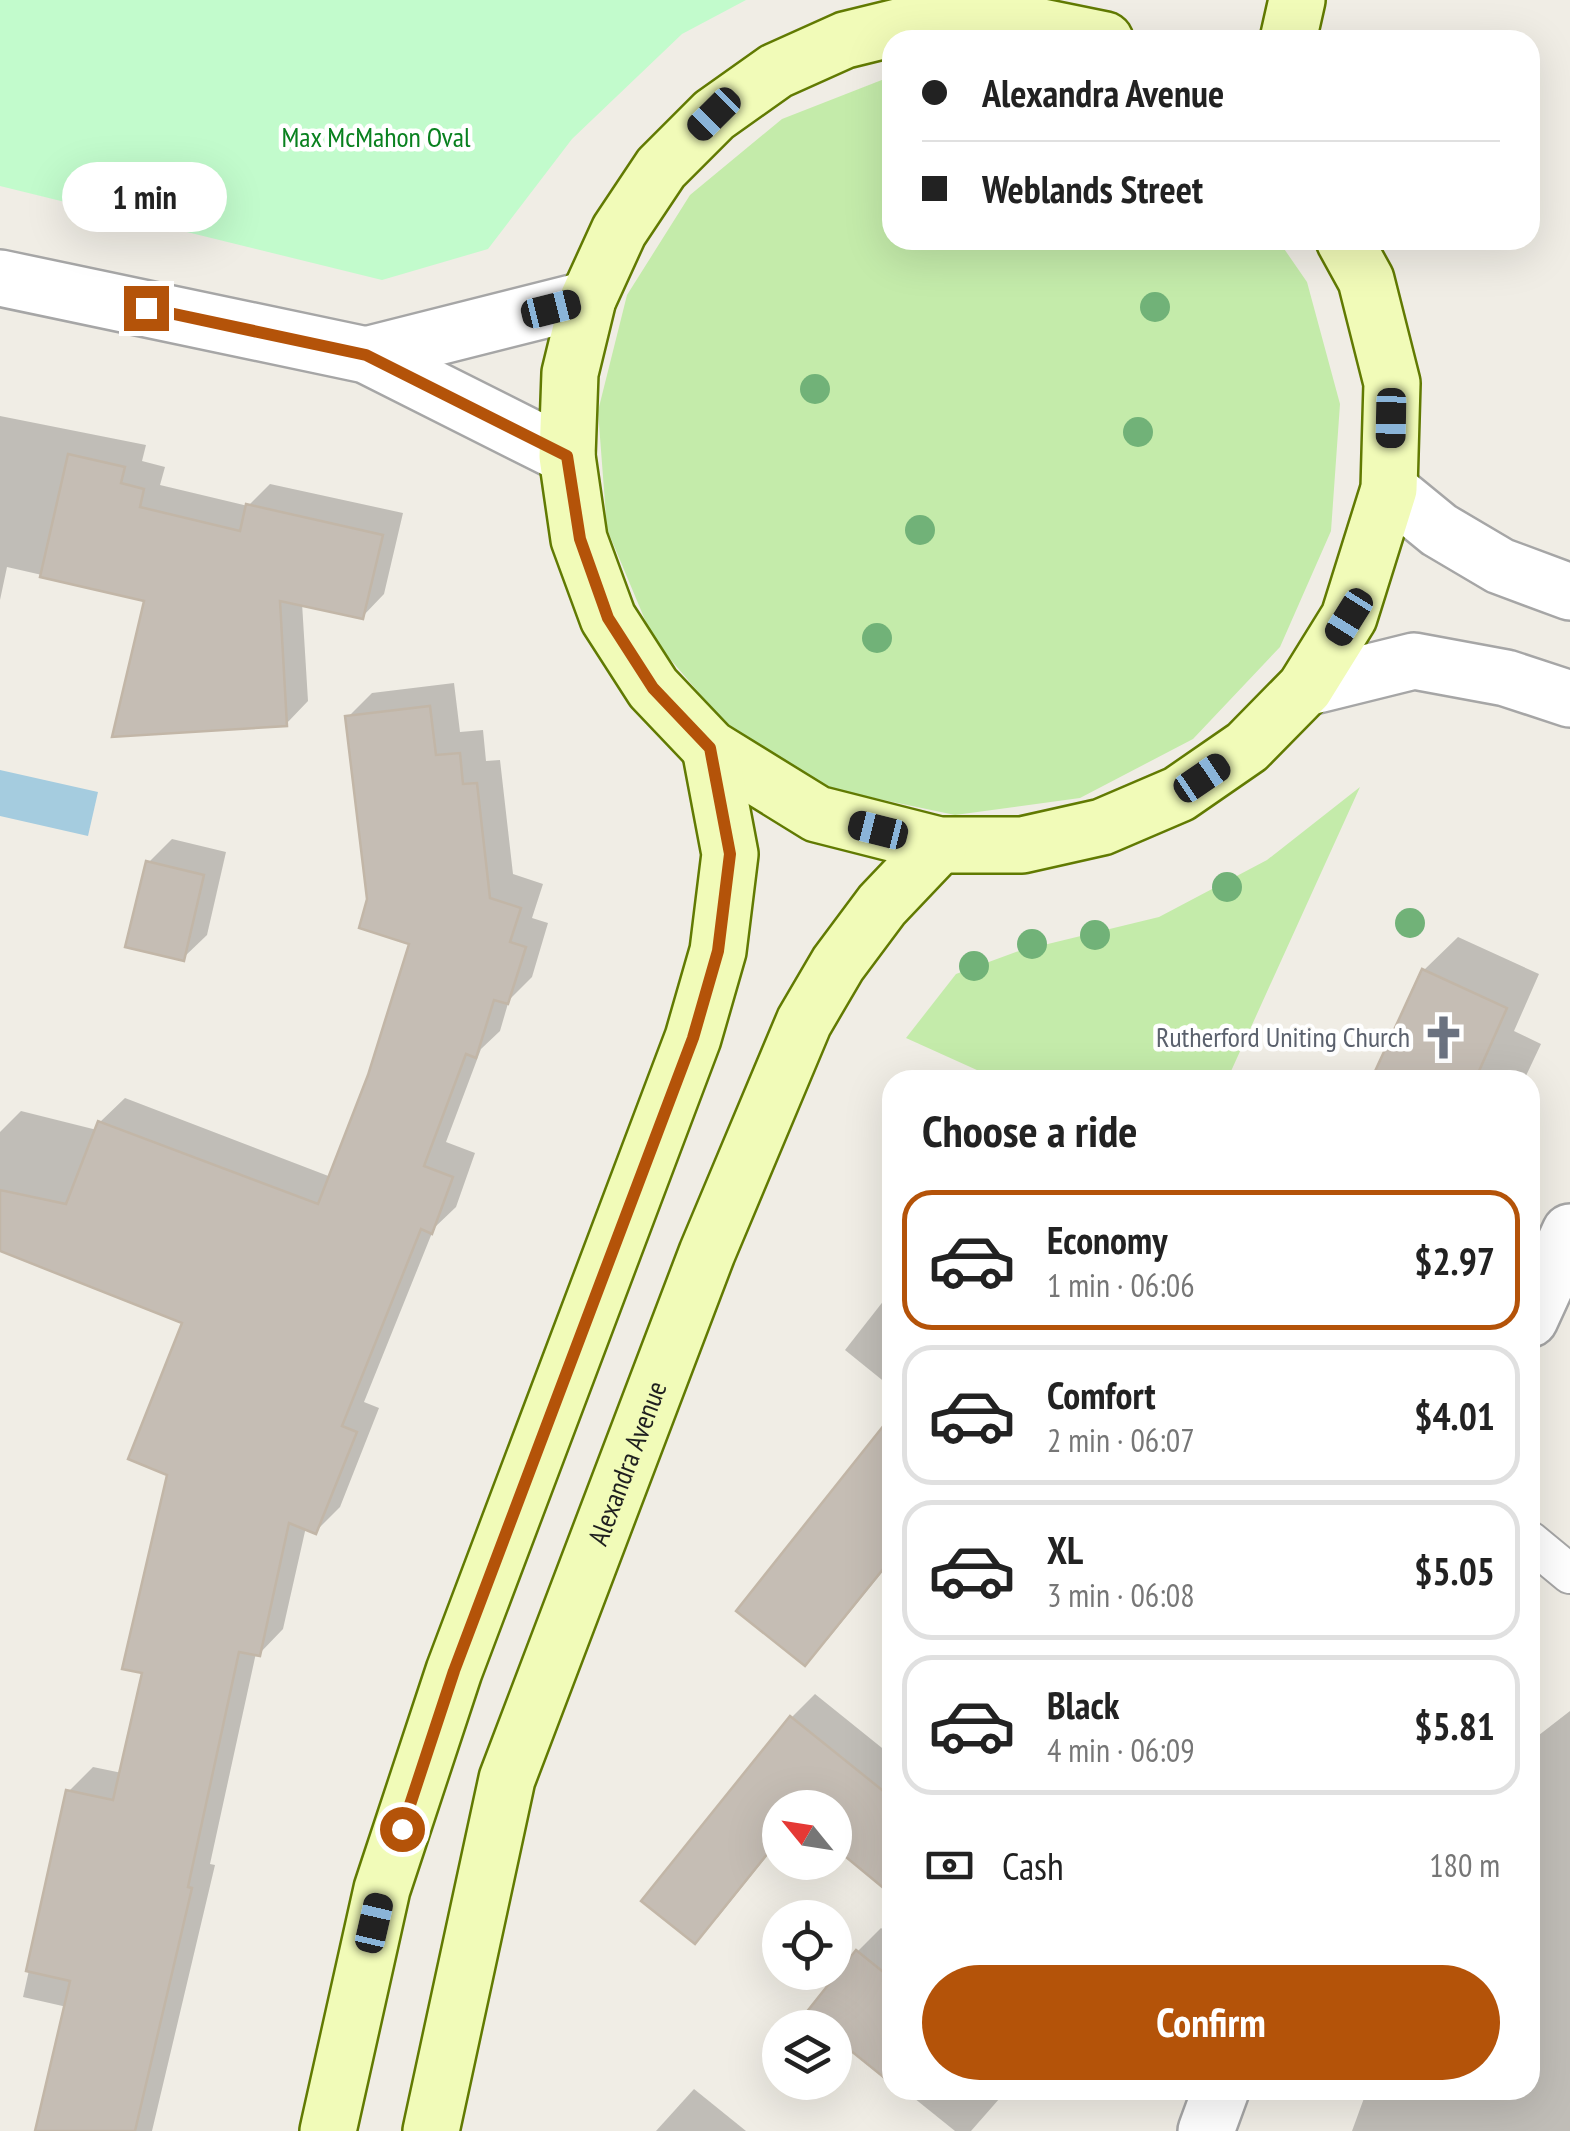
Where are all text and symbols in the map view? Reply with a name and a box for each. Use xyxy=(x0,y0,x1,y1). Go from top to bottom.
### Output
text: Alexandra Avenue xyxy=(982,68,1224,117)
car xyxy=(682,82,746,146)
park label: Max McMahon Oval xyxy=(282,118,471,155)
callout: 1 min xyxy=(64,163,228,233)
text: Weblands Street xyxy=(982,164,1203,213)
text: 1 min xyxy=(112,176,177,218)
route end xyxy=(124,286,169,331)
car xyxy=(518,287,584,331)
car xyxy=(1375,388,1407,448)
car xyxy=(1320,584,1378,650)
car xyxy=(1169,749,1235,807)
car xyxy=(845,808,911,852)
church icon: Rutherford Uniting Church xyxy=(1419,1013,1467,1061)
place label: Rutherford Uniting Church xyxy=(1156,1018,1410,1055)
text: Choose a ride xyxy=(922,1101,1137,1159)
icon: car xyxy=(927,1215,1017,1305)
text: Economy xyxy=(1047,1215,1167,1264)
text: $2.97 xyxy=(1414,1236,1495,1285)
text: 1 min · 06:06 xyxy=(1047,1264,1195,1306)
icon: car xyxy=(927,1370,1017,1460)
text: Comfort xyxy=(1047,1370,1156,1419)
street label: Alexandra Avenue xyxy=(579,1376,675,1550)
text: $4.01 xyxy=(1414,1391,1495,1440)
text: 2 min · 06:07 xyxy=(1047,1419,1195,1461)
icon: car xyxy=(927,1525,1017,1615)
text: XL xyxy=(1047,1525,1083,1574)
text: $5.05 xyxy=(1414,1546,1495,1595)
text: 3 min · 06:08 xyxy=(1047,1574,1195,1616)
icon: car xyxy=(927,1680,1017,1770)
text: Black xyxy=(1047,1680,1120,1729)
text: $5.81 xyxy=(1414,1701,1495,1750)
text: 4 min · 06:09 xyxy=(1047,1729,1195,1771)
north arrow xyxy=(762,1790,852,1880)
map controls xyxy=(762,1790,852,2100)
route start xyxy=(380,1807,425,1852)
icon: cash xyxy=(922,1838,977,1893)
text: Cash xyxy=(1002,1841,1064,1890)
text: 180 m xyxy=(1429,1844,1500,1886)
car xyxy=(353,1890,395,1956)
button: locate xyxy=(762,1900,852,1990)
button: Confirm xyxy=(922,1965,1500,2080)
button: layers xyxy=(762,2010,852,2100)

